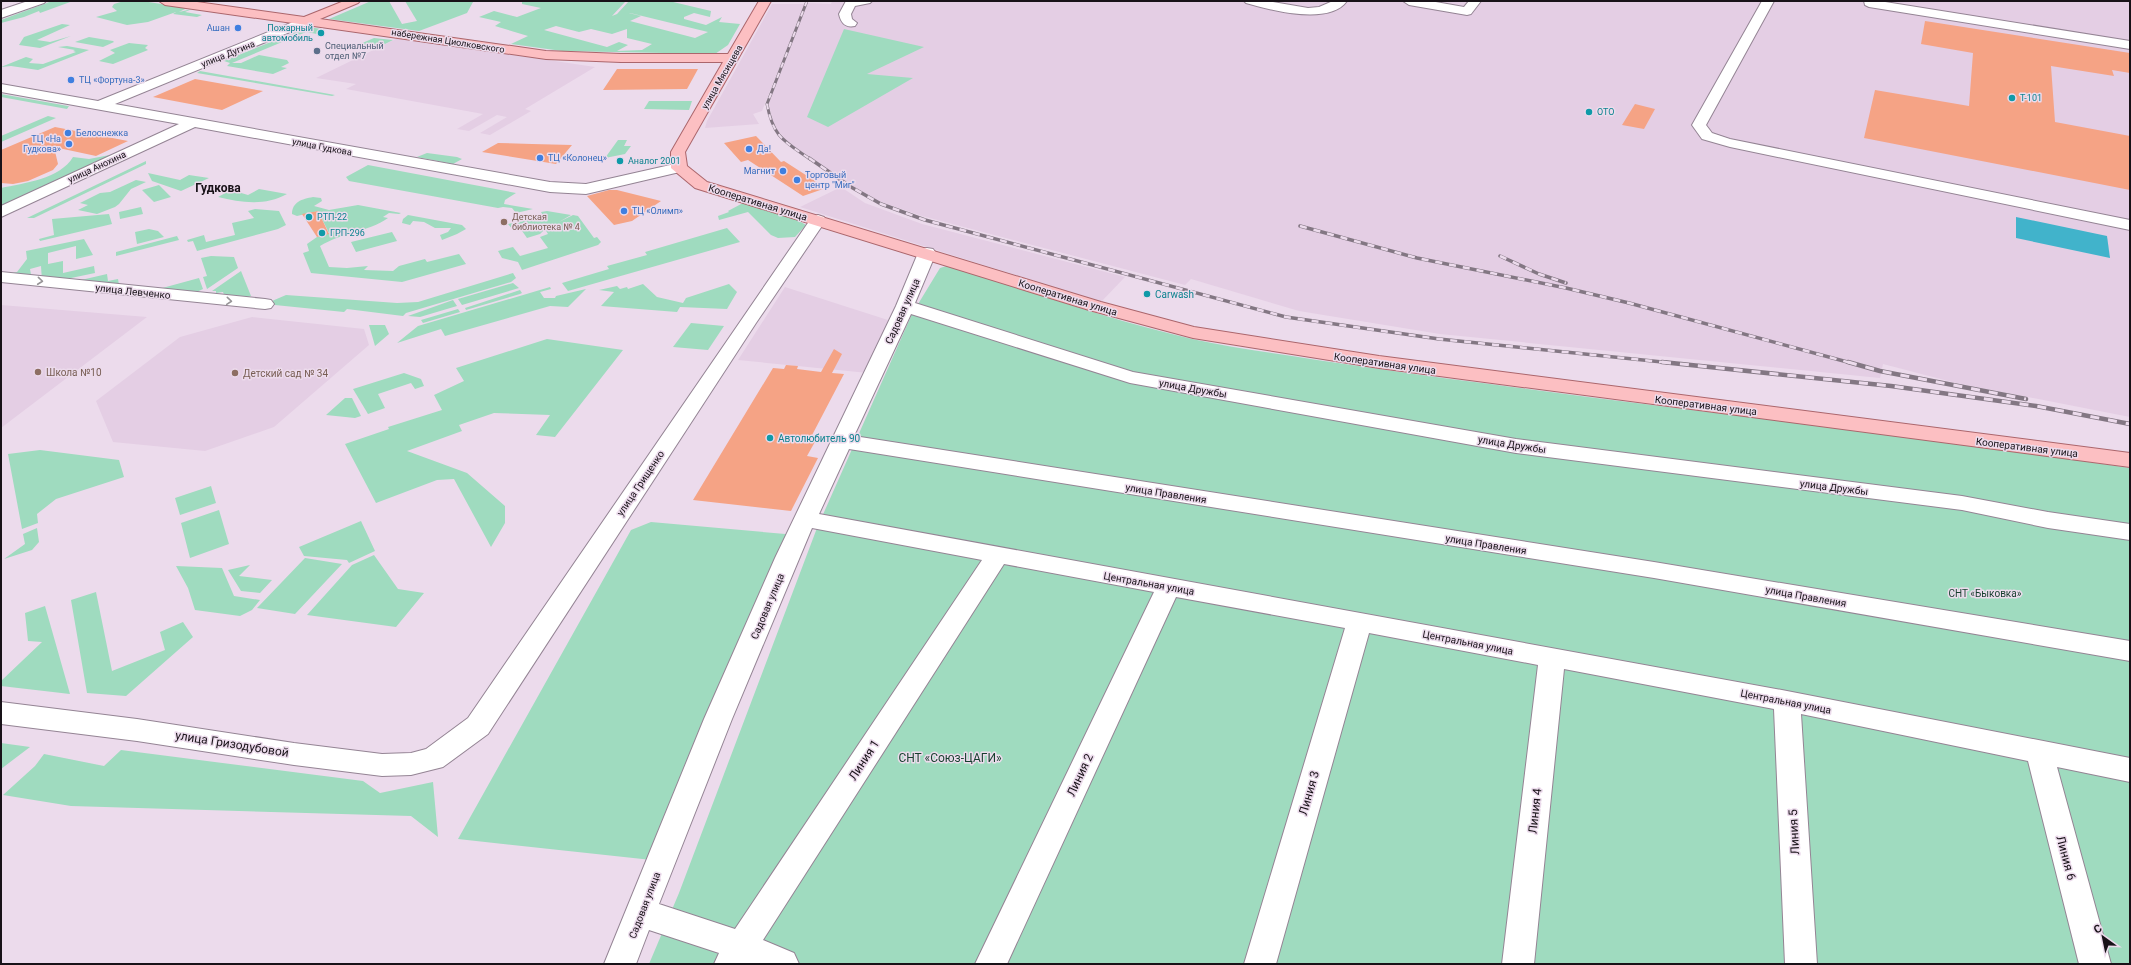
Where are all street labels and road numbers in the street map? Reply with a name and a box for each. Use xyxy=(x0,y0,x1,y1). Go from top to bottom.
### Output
street label: набережная Циолковского xyxy=(391,27,505,55)
street label: улица Дугина xyxy=(200,39,256,69)
street label: улица Мясищева xyxy=(700,43,744,111)
street label: улица Гудкова xyxy=(291,136,353,158)
street label: улица Анохина xyxy=(66,149,128,185)
street label: Кооперативная улица xyxy=(707,182,809,223)
street label: Садовая улица xyxy=(883,277,922,346)
street label: Кооперативная улица xyxy=(1017,277,1119,318)
street label: улица Левченко xyxy=(95,282,171,301)
street label: Кооперативная улица xyxy=(1333,351,1437,376)
street label: улица Дружбы xyxy=(1158,377,1228,400)
street label: Кооперативная улица xyxy=(1654,394,1758,417)
street label: улица Дружбы xyxy=(1477,434,1547,455)
street label: Кооперативная улица xyxy=(1975,436,2079,459)
street label: улица Грищенко xyxy=(615,448,666,518)
street label: улица Дружбы xyxy=(1799,478,1869,497)
street label: улица Правления xyxy=(1125,482,1207,505)
street label: улица Правления xyxy=(1445,533,1527,556)
street label: Центральная улица xyxy=(1103,570,1195,597)
street label: Садовая улица xyxy=(749,572,786,641)
street label: улица Правления xyxy=(1765,584,1847,609)
street label: Центральная улица xyxy=(1422,628,1514,657)
street label: Центральная улица xyxy=(1740,687,1832,716)
street label: улица Гризодубовой xyxy=(174,728,290,760)
street label: Линия 1 xyxy=(846,737,882,783)
street label: Линия 2 xyxy=(1064,751,1096,799)
street label: Линия 3 xyxy=(1296,769,1322,817)
street label: Линия 4 xyxy=(1526,787,1544,834)
street label: Линия 5 xyxy=(1786,809,1802,855)
street label: Линия 6 xyxy=(2053,834,2079,882)
street label: Садовая улица xyxy=(627,870,662,940)

